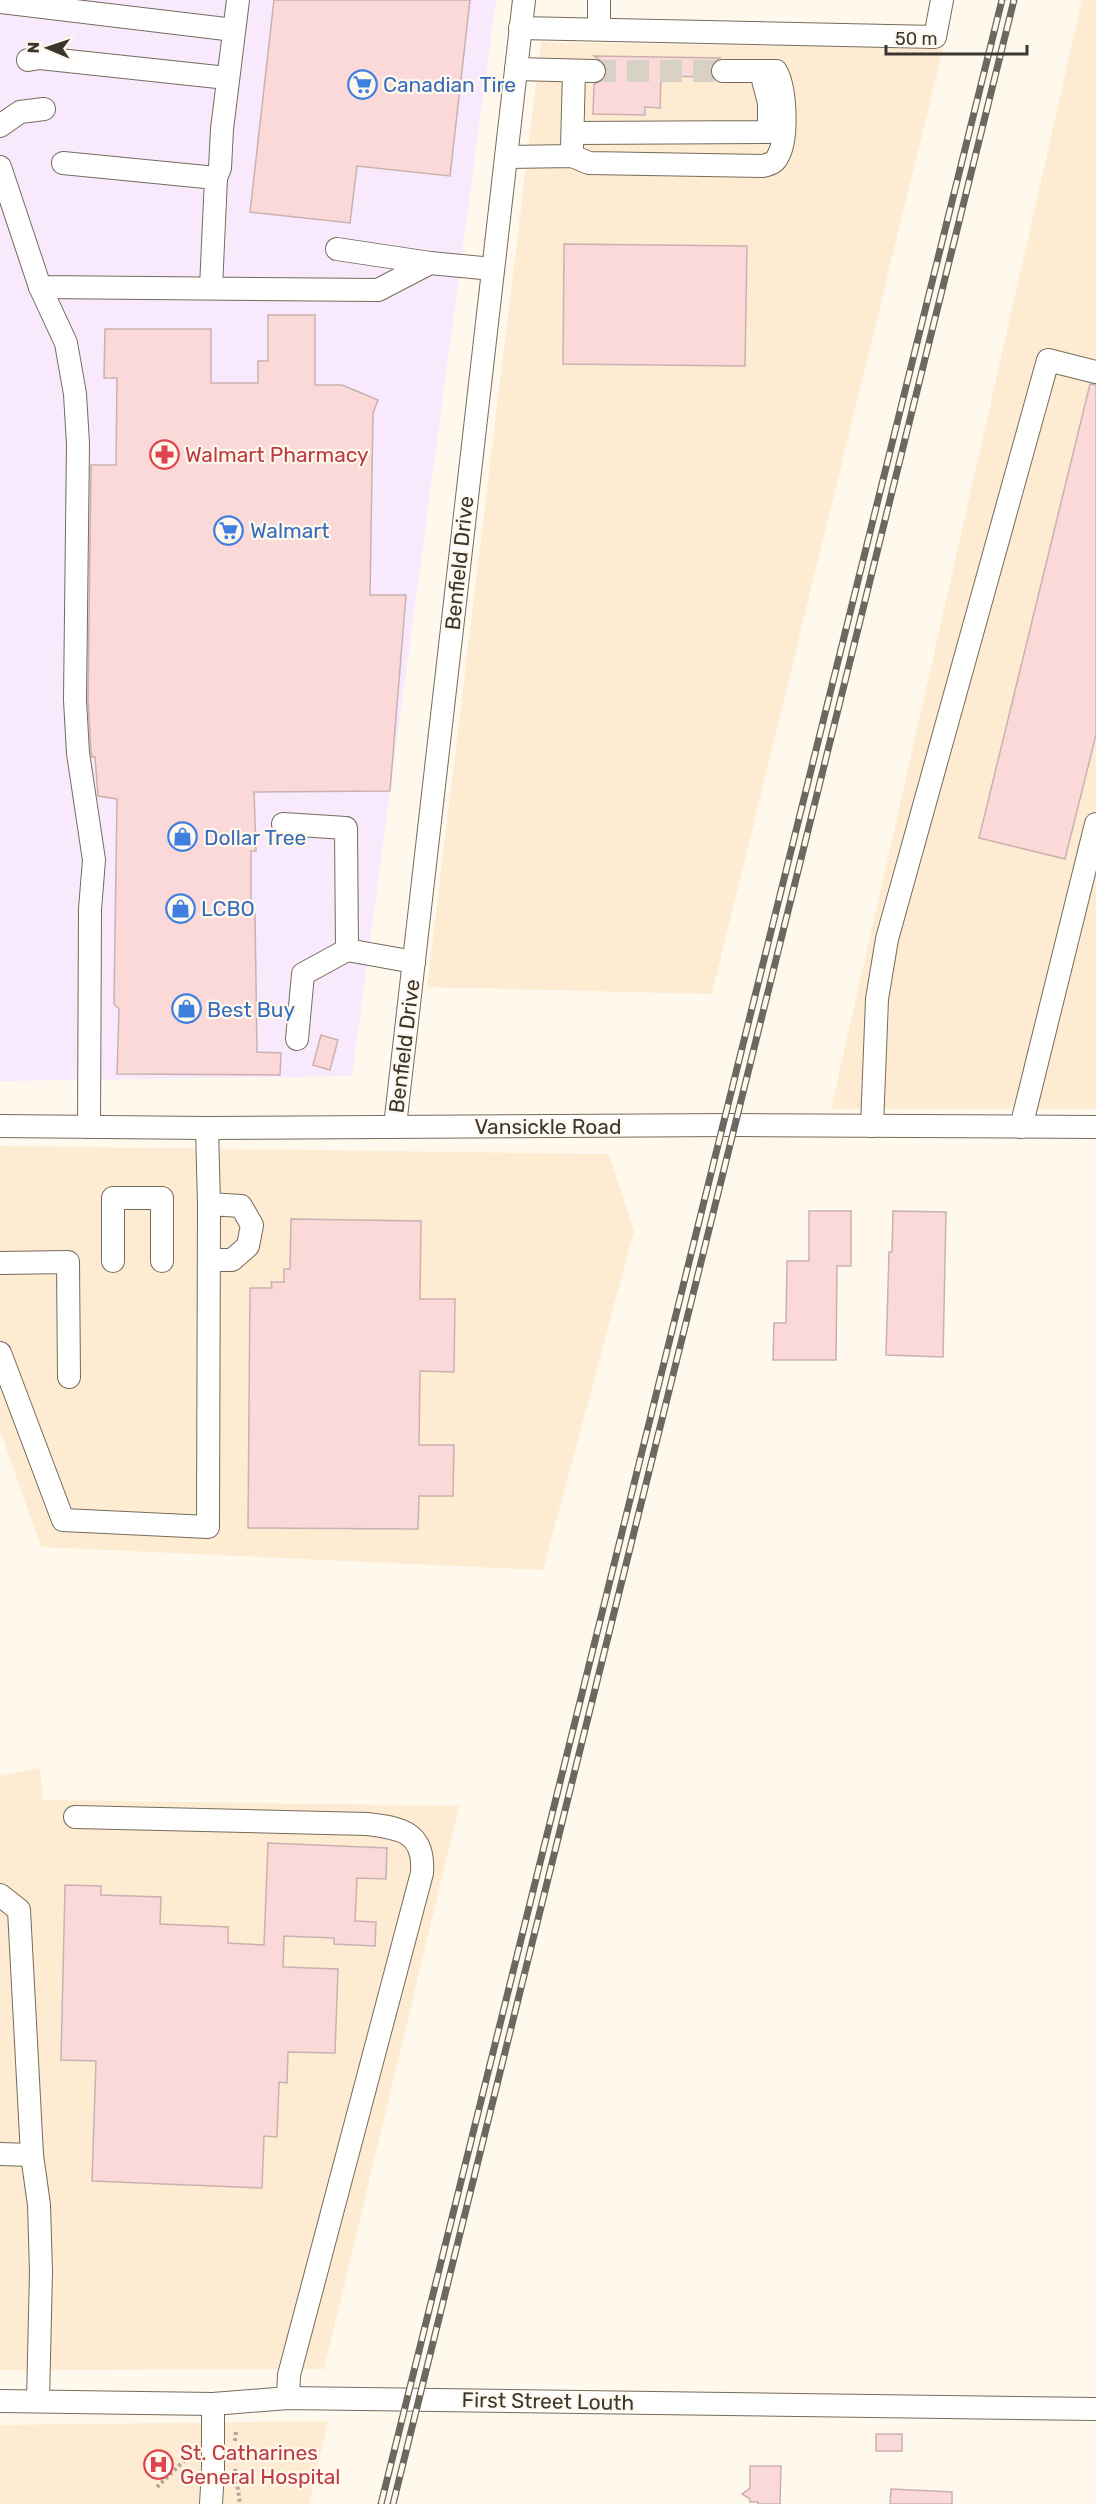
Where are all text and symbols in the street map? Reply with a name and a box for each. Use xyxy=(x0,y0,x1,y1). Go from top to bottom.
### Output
north arrow xyxy=(18,18,78,78)
scale bar xyxy=(886,18,1027,56)
text: 50 m xyxy=(895,28,938,50)
text: N xyxy=(24,41,43,54)
supermarket icon: Canadian Tire xyxy=(346,68,378,100)
place label: Canadian Tire xyxy=(383,72,516,97)
pharmacy icon: Walmart Pharmacy xyxy=(148,438,180,470)
place label: Walmart Pharmacy xyxy=(185,442,369,467)
street label: Benfield Drive xyxy=(440,495,478,631)
supermarket icon: Walmart xyxy=(213,514,245,546)
place label: Walmart xyxy=(250,518,330,543)
shop icon: Dollar Tree xyxy=(167,821,199,853)
place label: Dollar Tree xyxy=(204,825,306,850)
shop icon: LCBO xyxy=(164,892,196,924)
place label: LCBO xyxy=(201,896,255,921)
street label: Benfield Drive xyxy=(383,978,425,1114)
shop icon: Best Buy xyxy=(170,993,202,1025)
place label: Best Buy xyxy=(207,997,296,1022)
street label: Vansickle Road xyxy=(475,1114,621,1139)
street label: First Street Louth xyxy=(462,2387,634,2415)
place label: St. Catharines General Hospital xyxy=(180,2440,340,2489)
hospital icon: St. Catharines General Hospital xyxy=(143,2448,175,2480)

